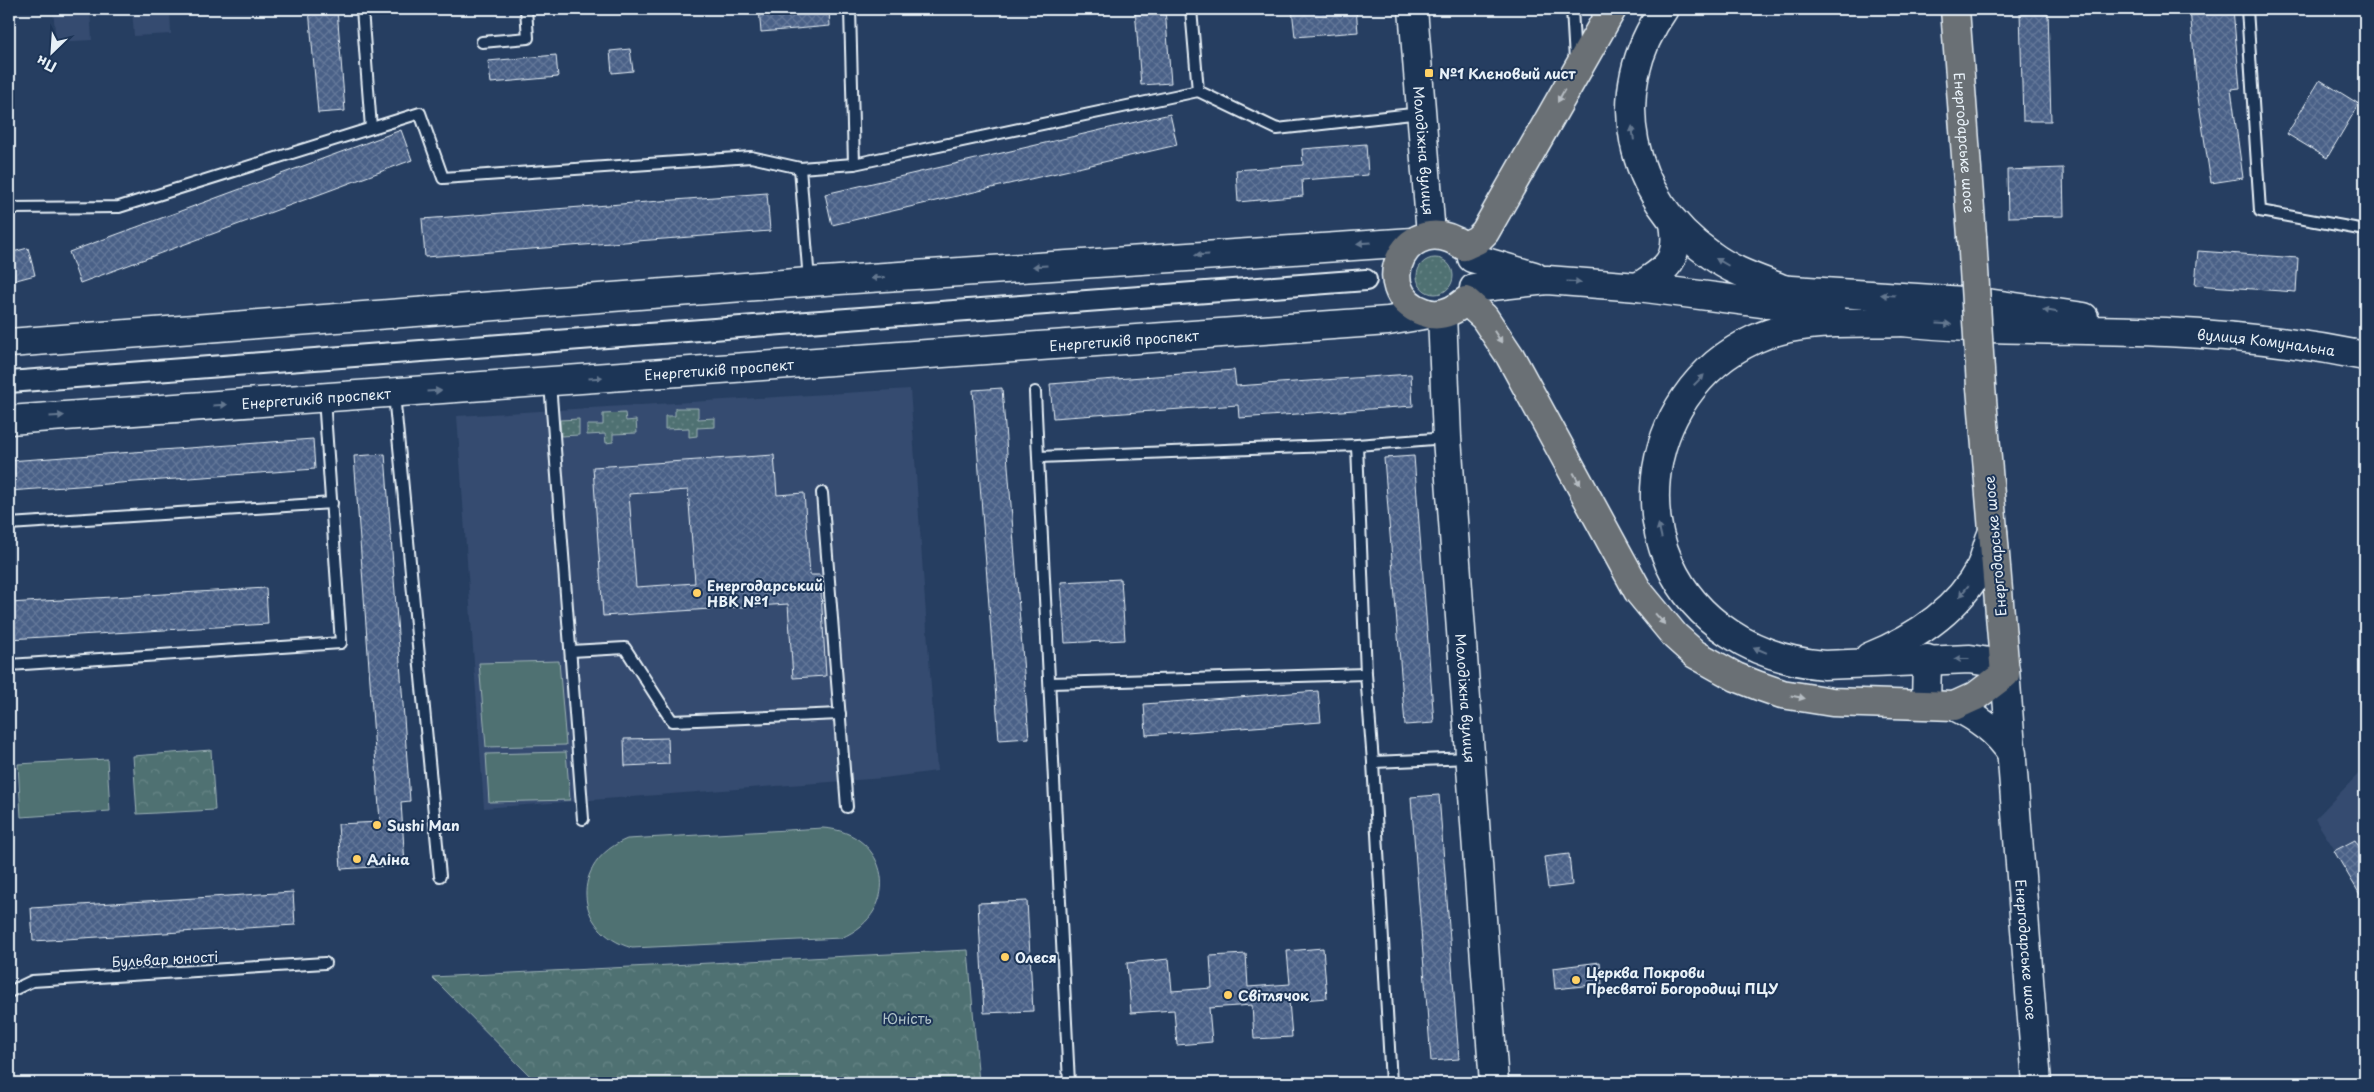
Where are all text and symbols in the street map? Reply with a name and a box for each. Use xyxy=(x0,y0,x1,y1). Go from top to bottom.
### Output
north arrow xyxy=(28,28,78,78)
text: Пн xyxy=(33,50,60,78)
place label: №1 Кленовый лист xyxy=(1439,63,1577,84)
marker: №1 Кленовый лист xyxy=(1423,67,1435,79)
street label: Енергодарське шосе xyxy=(1949,72,1981,214)
street label: Молодіжна вулиця xyxy=(1409,85,1440,216)
one-way arrow xyxy=(1557,89,1565,104)
one-way arrow xyxy=(1629,125,1637,141)
one-way arrow xyxy=(1356,240,1372,248)
one-way arrow xyxy=(1194,251,1210,259)
one-way arrow xyxy=(1715,258,1730,266)
one-way arrow xyxy=(1032,263,1048,271)
one-way arrow xyxy=(870,274,886,282)
one-way arrow xyxy=(1567,279,1583,287)
one-way arrow xyxy=(1880,290,1896,298)
one-way arrow xyxy=(2042,307,2058,315)
one-way arrow xyxy=(1937,321,1953,329)
street label: вулиця Комунальна xyxy=(2196,323,2337,361)
street label: Енергетиків проспект xyxy=(1049,324,1200,356)
one-way arrow xyxy=(1493,330,1503,344)
street label: Енергетиків проспект xyxy=(644,353,795,385)
one-way arrow xyxy=(588,374,604,382)
one-way arrow xyxy=(1693,374,1705,386)
street label: Енергетиків проспект xyxy=(241,382,392,414)
one-way arrow xyxy=(426,386,442,394)
one-way arrow xyxy=(212,401,228,409)
one-way arrow xyxy=(50,412,66,420)
one-way arrow xyxy=(1572,473,1581,486)
street label: Енергодарське шосе xyxy=(1978,475,2012,617)
one-way arrow xyxy=(1656,523,1664,538)
place label: Енергодарський НВК №1 xyxy=(707,575,823,612)
one-way arrow xyxy=(1959,584,1970,597)
marker: Енергодарський НВК №1 xyxy=(691,587,703,599)
one-way arrow xyxy=(1654,612,1665,625)
street label: Молодіжна вулиця xyxy=(1451,633,1481,764)
one-way arrow xyxy=(1752,646,1767,654)
one-way arrow xyxy=(1954,655,1970,663)
one-way arrow xyxy=(1790,693,1806,701)
place label: Sushi Man xyxy=(387,815,460,836)
marker: Sushi Man xyxy=(371,819,383,831)
place label: Аліна xyxy=(367,849,410,870)
marker: Аліна xyxy=(351,853,363,865)
street label: Енергодарське шосе xyxy=(2011,879,2043,1021)
street label: Бульвар юності xyxy=(111,946,219,972)
place label: Олеся xyxy=(1015,947,1057,968)
marker: Олеся xyxy=(999,951,1011,963)
place label: Церква Покрови Пресвятої Богородиці ПЦУ xyxy=(1586,962,1779,999)
marker: Церква Покрови Пресвятої Богородиці ПЦУ xyxy=(1570,974,1582,986)
place label: Світлячок xyxy=(1238,985,1309,1006)
marker: Світлячок xyxy=(1222,989,1234,1001)
park label: Юність xyxy=(882,1008,932,1029)

